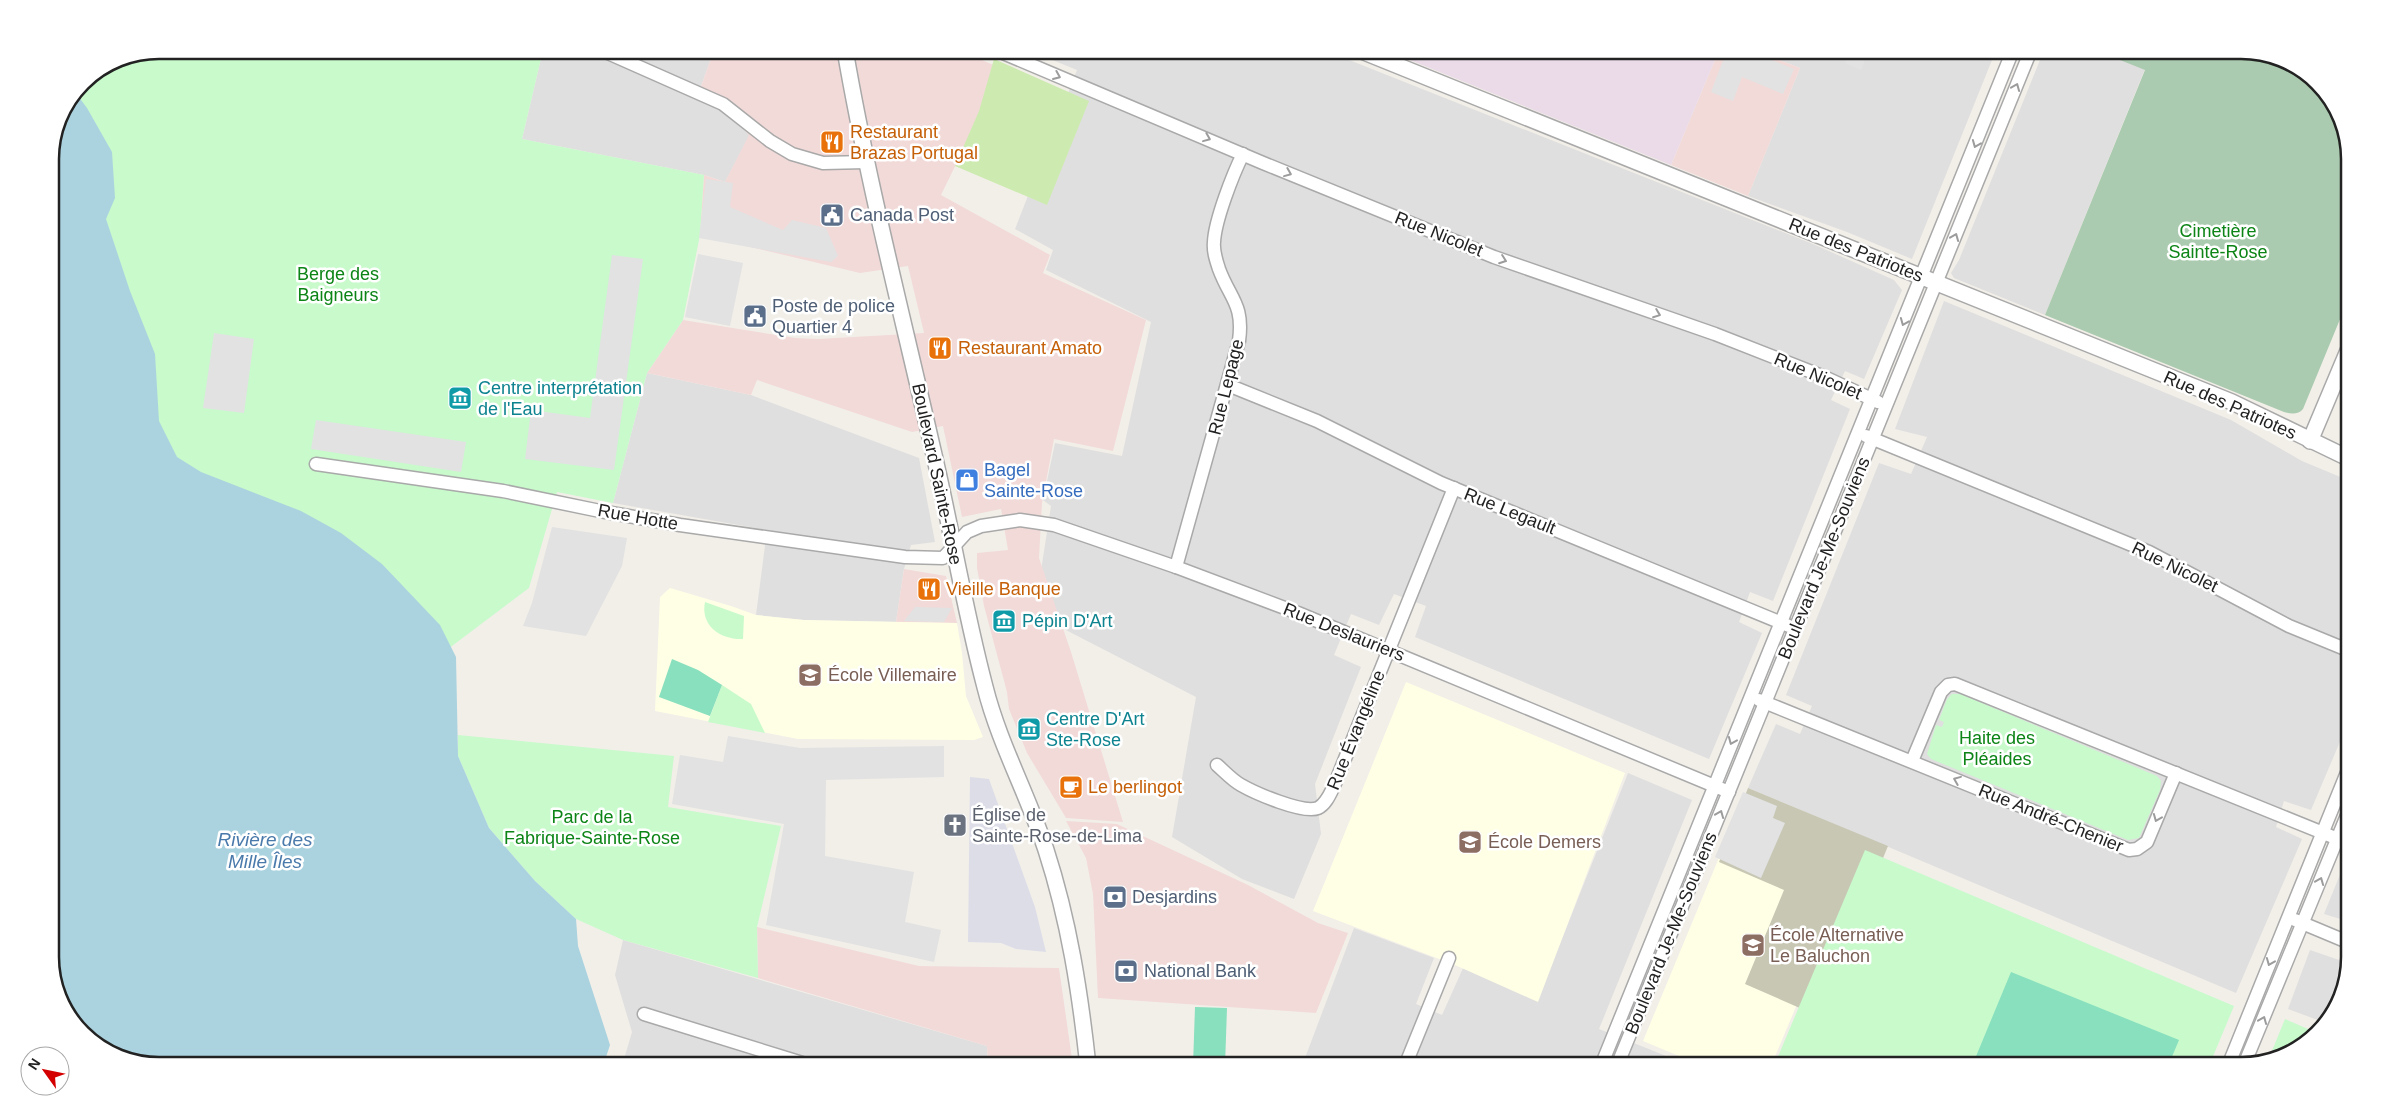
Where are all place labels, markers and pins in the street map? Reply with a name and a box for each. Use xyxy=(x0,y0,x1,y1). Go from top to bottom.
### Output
place label: Restaurant Brazas Portugal xyxy=(850,122,978,163)
restaurant icon: Restaurant Brazas Portugal xyxy=(819,129,845,155)
public building icon: Canada Post xyxy=(819,202,845,228)
place label: Canada Post xyxy=(850,205,954,225)
place label: Poste de police Quartier 4 xyxy=(772,296,895,337)
public building icon: Poste de police Quartier 4 xyxy=(742,303,768,329)
restaurant icon: Restaurant Amato xyxy=(927,335,953,361)
place label: Restaurant Amato xyxy=(958,338,1102,358)
place label: Centre interprétation de l'Eau xyxy=(478,378,642,419)
museum icon: Centre interprétation de l'Eau xyxy=(447,385,473,411)
place label: Bagel Sainte-Rose xyxy=(984,460,1083,501)
shop icon: Bagel Sainte-Rose xyxy=(954,467,980,493)
restaurant icon: Vieille Banque xyxy=(916,576,942,602)
place label: Vieille Banque xyxy=(946,579,1061,599)
museum icon: Pépin D'Art xyxy=(991,608,1017,634)
place label: Pépin D'Art xyxy=(1022,611,1112,631)
school or university icon: École Villemaire xyxy=(797,662,823,688)
place label: École Villemaire xyxy=(828,665,957,685)
place label: Centre D'Art Ste-Rose xyxy=(1046,709,1144,750)
museum icon: Centre D'Art Ste-Rose xyxy=(1016,716,1042,742)
cafe icon: Le berlingot xyxy=(1058,774,1084,800)
place label: Le berlingot xyxy=(1088,777,1182,797)
place label: Église de Sainte-Rose-de-Lima xyxy=(972,805,1143,846)
church icon: Église de Sainte-Rose-de-Lima xyxy=(942,812,968,838)
school or university icon: École Demers xyxy=(1457,829,1483,855)
place label: École Demers xyxy=(1488,832,1601,852)
bank icon: Desjardins xyxy=(1102,884,1128,910)
place label: Desjardins xyxy=(1132,887,1217,907)
place label: École Alternative Le Baluchon xyxy=(1770,925,1904,966)
school or university icon: École Alternative Le Baluchon xyxy=(1740,932,1766,958)
bank icon: National Bank xyxy=(1113,958,1139,984)
place label: National Bank xyxy=(1144,961,1257,981)

